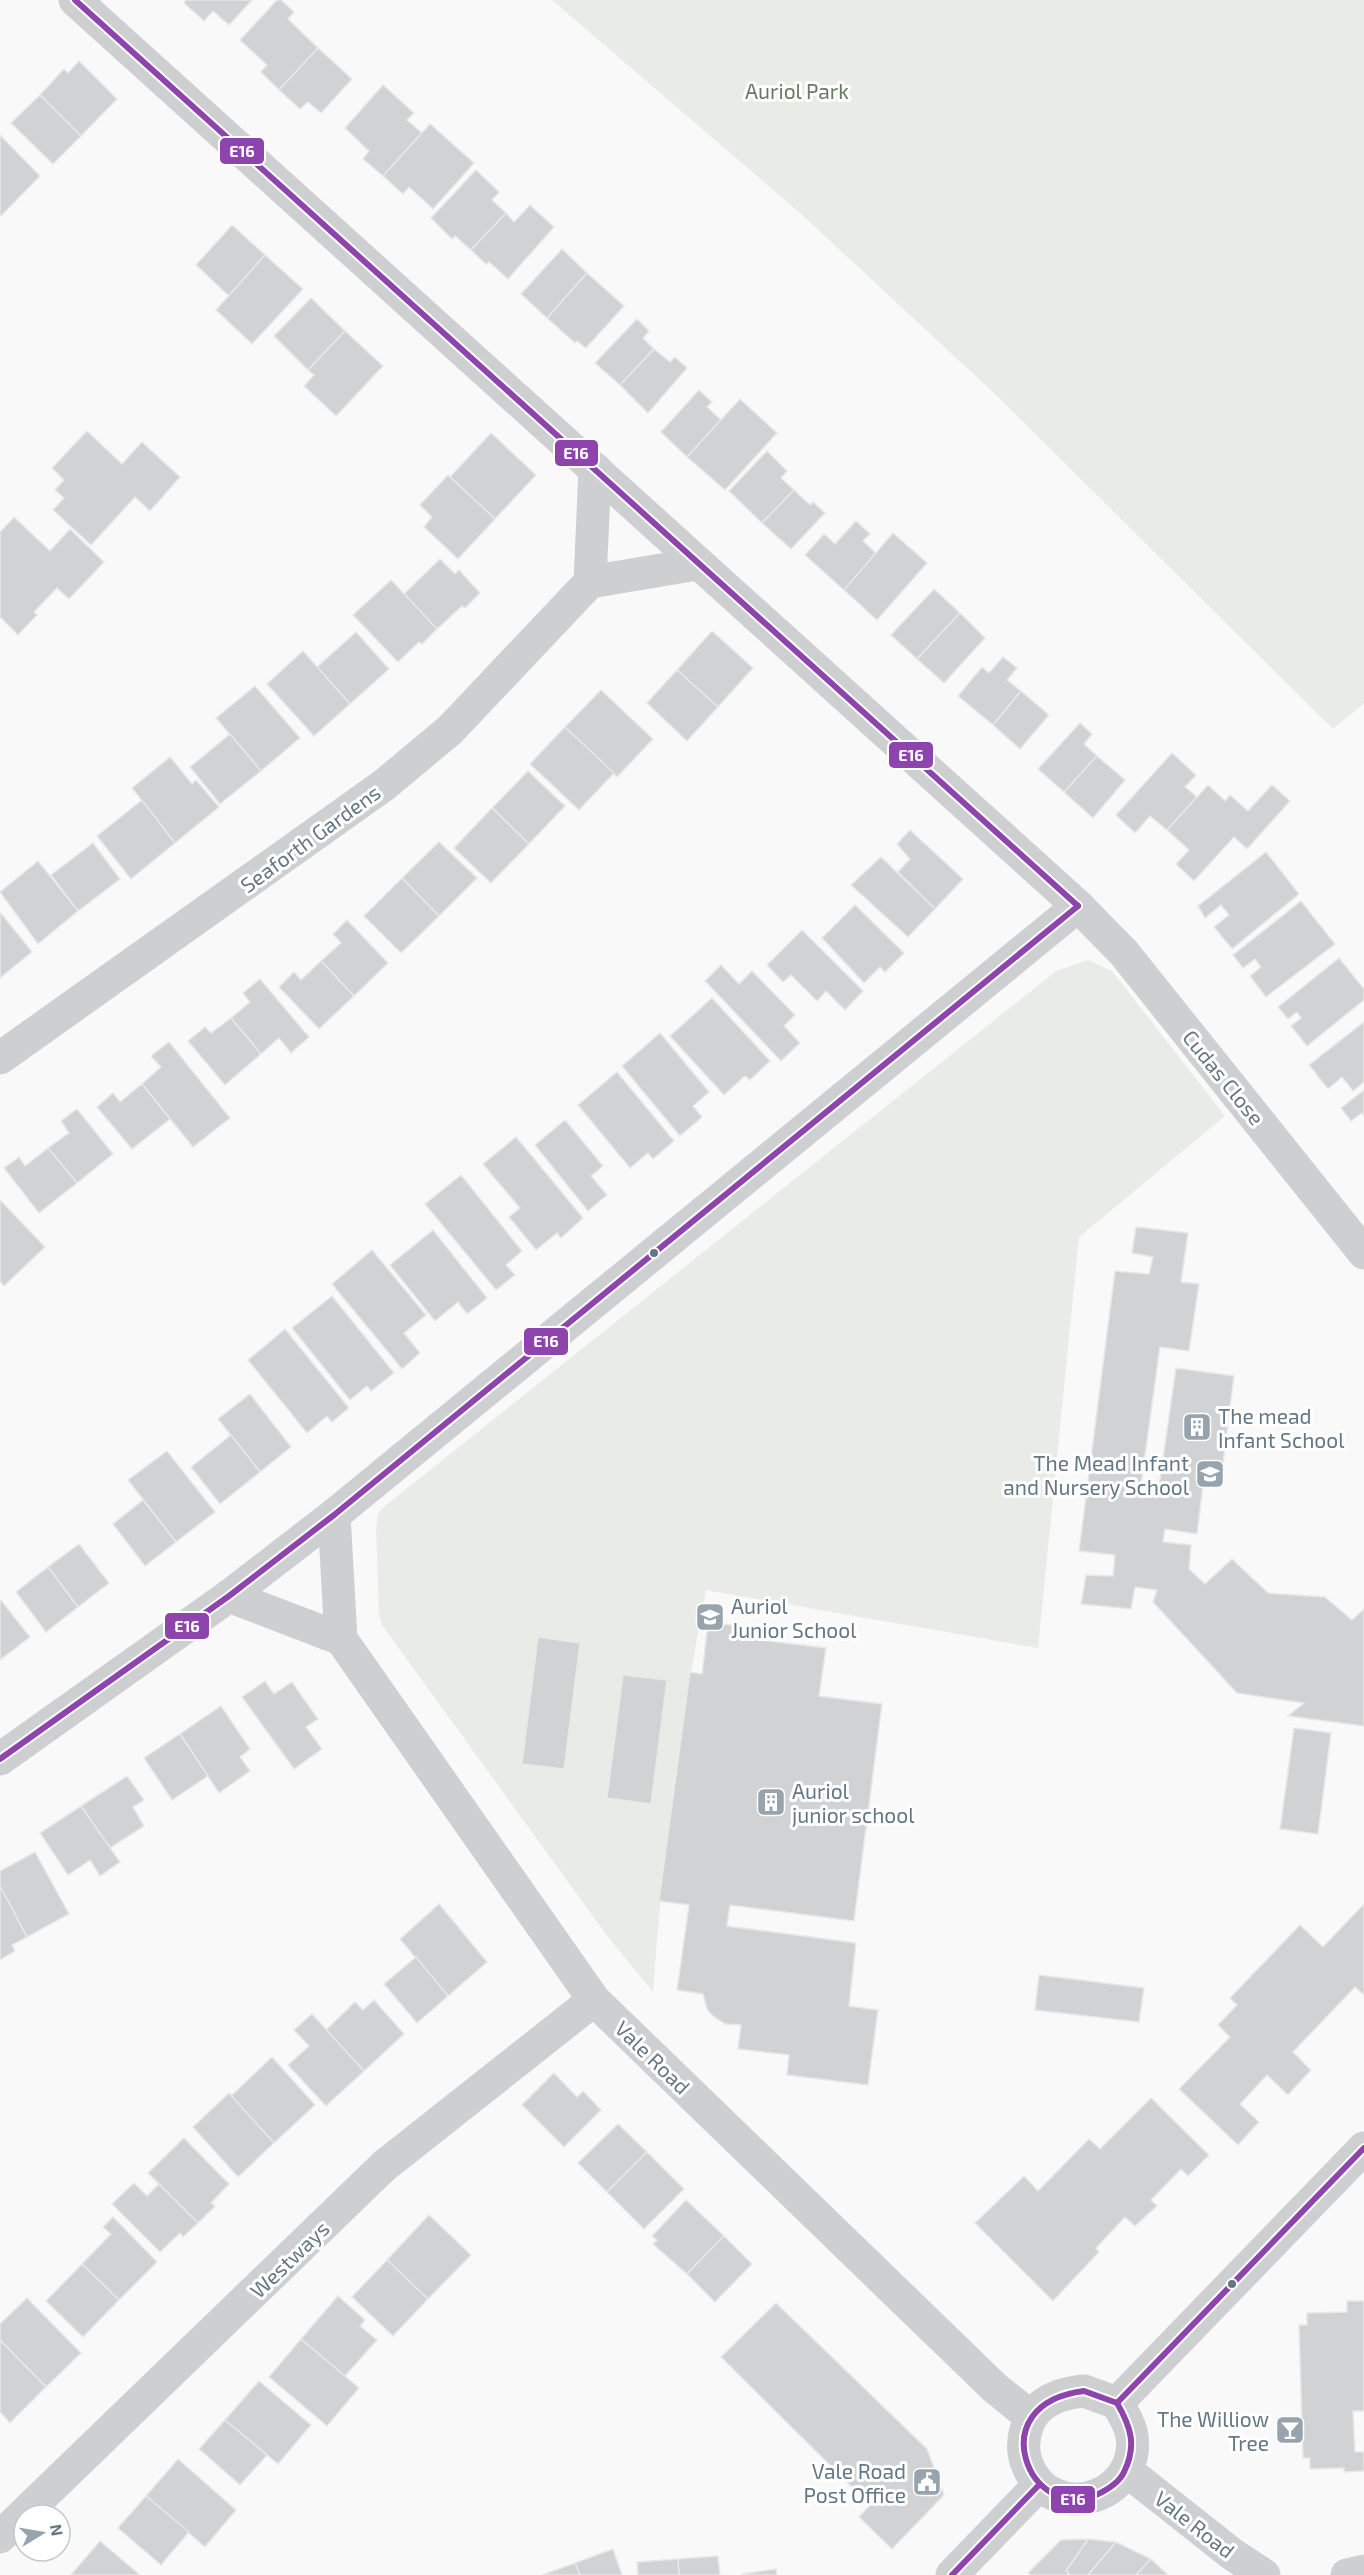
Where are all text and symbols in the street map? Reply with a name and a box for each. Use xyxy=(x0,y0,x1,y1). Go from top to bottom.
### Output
park label: Auriol Park xyxy=(745,78,849,103)
line badge: E16 xyxy=(219,137,265,165)
text: E16 xyxy=(229,141,255,160)
line badge: E16 xyxy=(554,439,599,467)
text: E16 xyxy=(563,443,589,462)
line badge: E16 xyxy=(888,741,934,769)
text: E16 xyxy=(898,745,924,764)
street label: Seaforth Gardens xyxy=(235,779,385,897)
street label: Cudas Close xyxy=(1178,1024,1270,1130)
unlabelled marker xyxy=(648,1247,660,1259)
line badge: E16 xyxy=(523,1327,569,1356)
text: E16 xyxy=(533,1331,559,1350)
place label: The mead Infant School xyxy=(1218,1403,1345,1452)
building icon: The mead Infant School xyxy=(1181,1411,1213,1443)
place label: The Mead Infant and Nursery School xyxy=(1003,1450,1190,1499)
school or university icon: The Mead Infant and Nursery School xyxy=(1194,1458,1226,1490)
place label: Auriol Junior School xyxy=(731,1593,857,1642)
school or university icon: Auriol Junior School xyxy=(694,1601,726,1633)
line badge: E16 xyxy=(164,1612,210,1640)
text: E16 xyxy=(174,1616,200,1635)
place label: Auriol junior school xyxy=(792,1778,915,1828)
building icon: Auriol junior school xyxy=(755,1786,787,1818)
street label: Vale Road xyxy=(610,2015,696,2099)
street label: Westways xyxy=(244,2215,334,2303)
unlabelled marker xyxy=(1226,2278,1238,2290)
place label: The Williow Tree xyxy=(1157,2406,1269,2455)
bar icon: The Williow Tree xyxy=(1274,2414,1306,2446)
place label: Vale Road Post Office xyxy=(804,2458,906,2507)
public building icon: Vale Road Post Office xyxy=(911,2466,943,2498)
line badge: E16 xyxy=(1050,2485,1096,2514)
street label: Vale Road xyxy=(1150,2485,1240,2563)
text: E16 xyxy=(1060,2489,1086,2508)
north arrow xyxy=(12,2503,72,2563)
text: N xyxy=(47,2523,68,2538)

